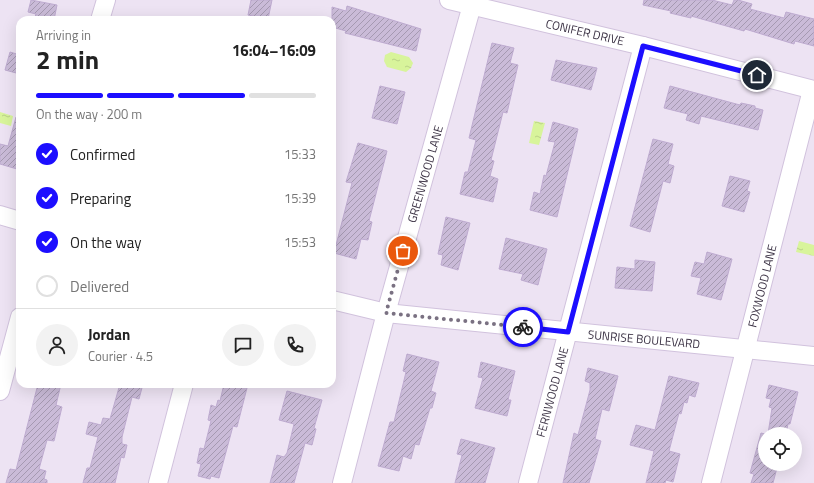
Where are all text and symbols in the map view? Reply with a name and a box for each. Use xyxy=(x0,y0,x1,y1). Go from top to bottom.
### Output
street label: CONIFER DRIVE xyxy=(544,14,626,50)
text: Arriving in xyxy=(36,25,91,45)
text: 16:04–16:09 xyxy=(232,39,316,62)
text: 2 min xyxy=(36,40,99,79)
pin xyxy=(740,58,774,92)
icon: home xyxy=(746,64,768,86)
text: On the way · 200 m xyxy=(36,104,142,124)
street label: GREENWOOD LANE xyxy=(402,123,448,225)
icon: check xyxy=(36,143,58,165)
text: Confirmed xyxy=(70,143,135,166)
text: 15:33 xyxy=(284,144,316,164)
icon: check xyxy=(36,187,58,209)
text: Preparing xyxy=(70,187,131,210)
text: 15:39 xyxy=(284,188,316,208)
icon: check xyxy=(36,231,58,253)
text: On the way xyxy=(70,231,142,254)
text: 15:53 xyxy=(284,232,316,252)
pin xyxy=(386,234,420,268)
icon: bag xyxy=(392,240,414,262)
street label: FOXWOOD LANE xyxy=(742,242,782,330)
text: Delivered xyxy=(70,275,129,298)
courier xyxy=(503,307,543,347)
icon: bike xyxy=(512,316,534,338)
text: Jordan xyxy=(88,323,130,346)
button: person xyxy=(36,324,78,366)
button: chat xyxy=(222,324,264,366)
button: phone xyxy=(274,324,316,366)
street label: SUNRISE BOULEVARD xyxy=(587,325,701,353)
street label: FERNWOOD LANE xyxy=(531,344,573,439)
text: Courier · 4.5 xyxy=(88,346,153,366)
map controls xyxy=(758,427,802,471)
button: locate xyxy=(758,427,802,471)

